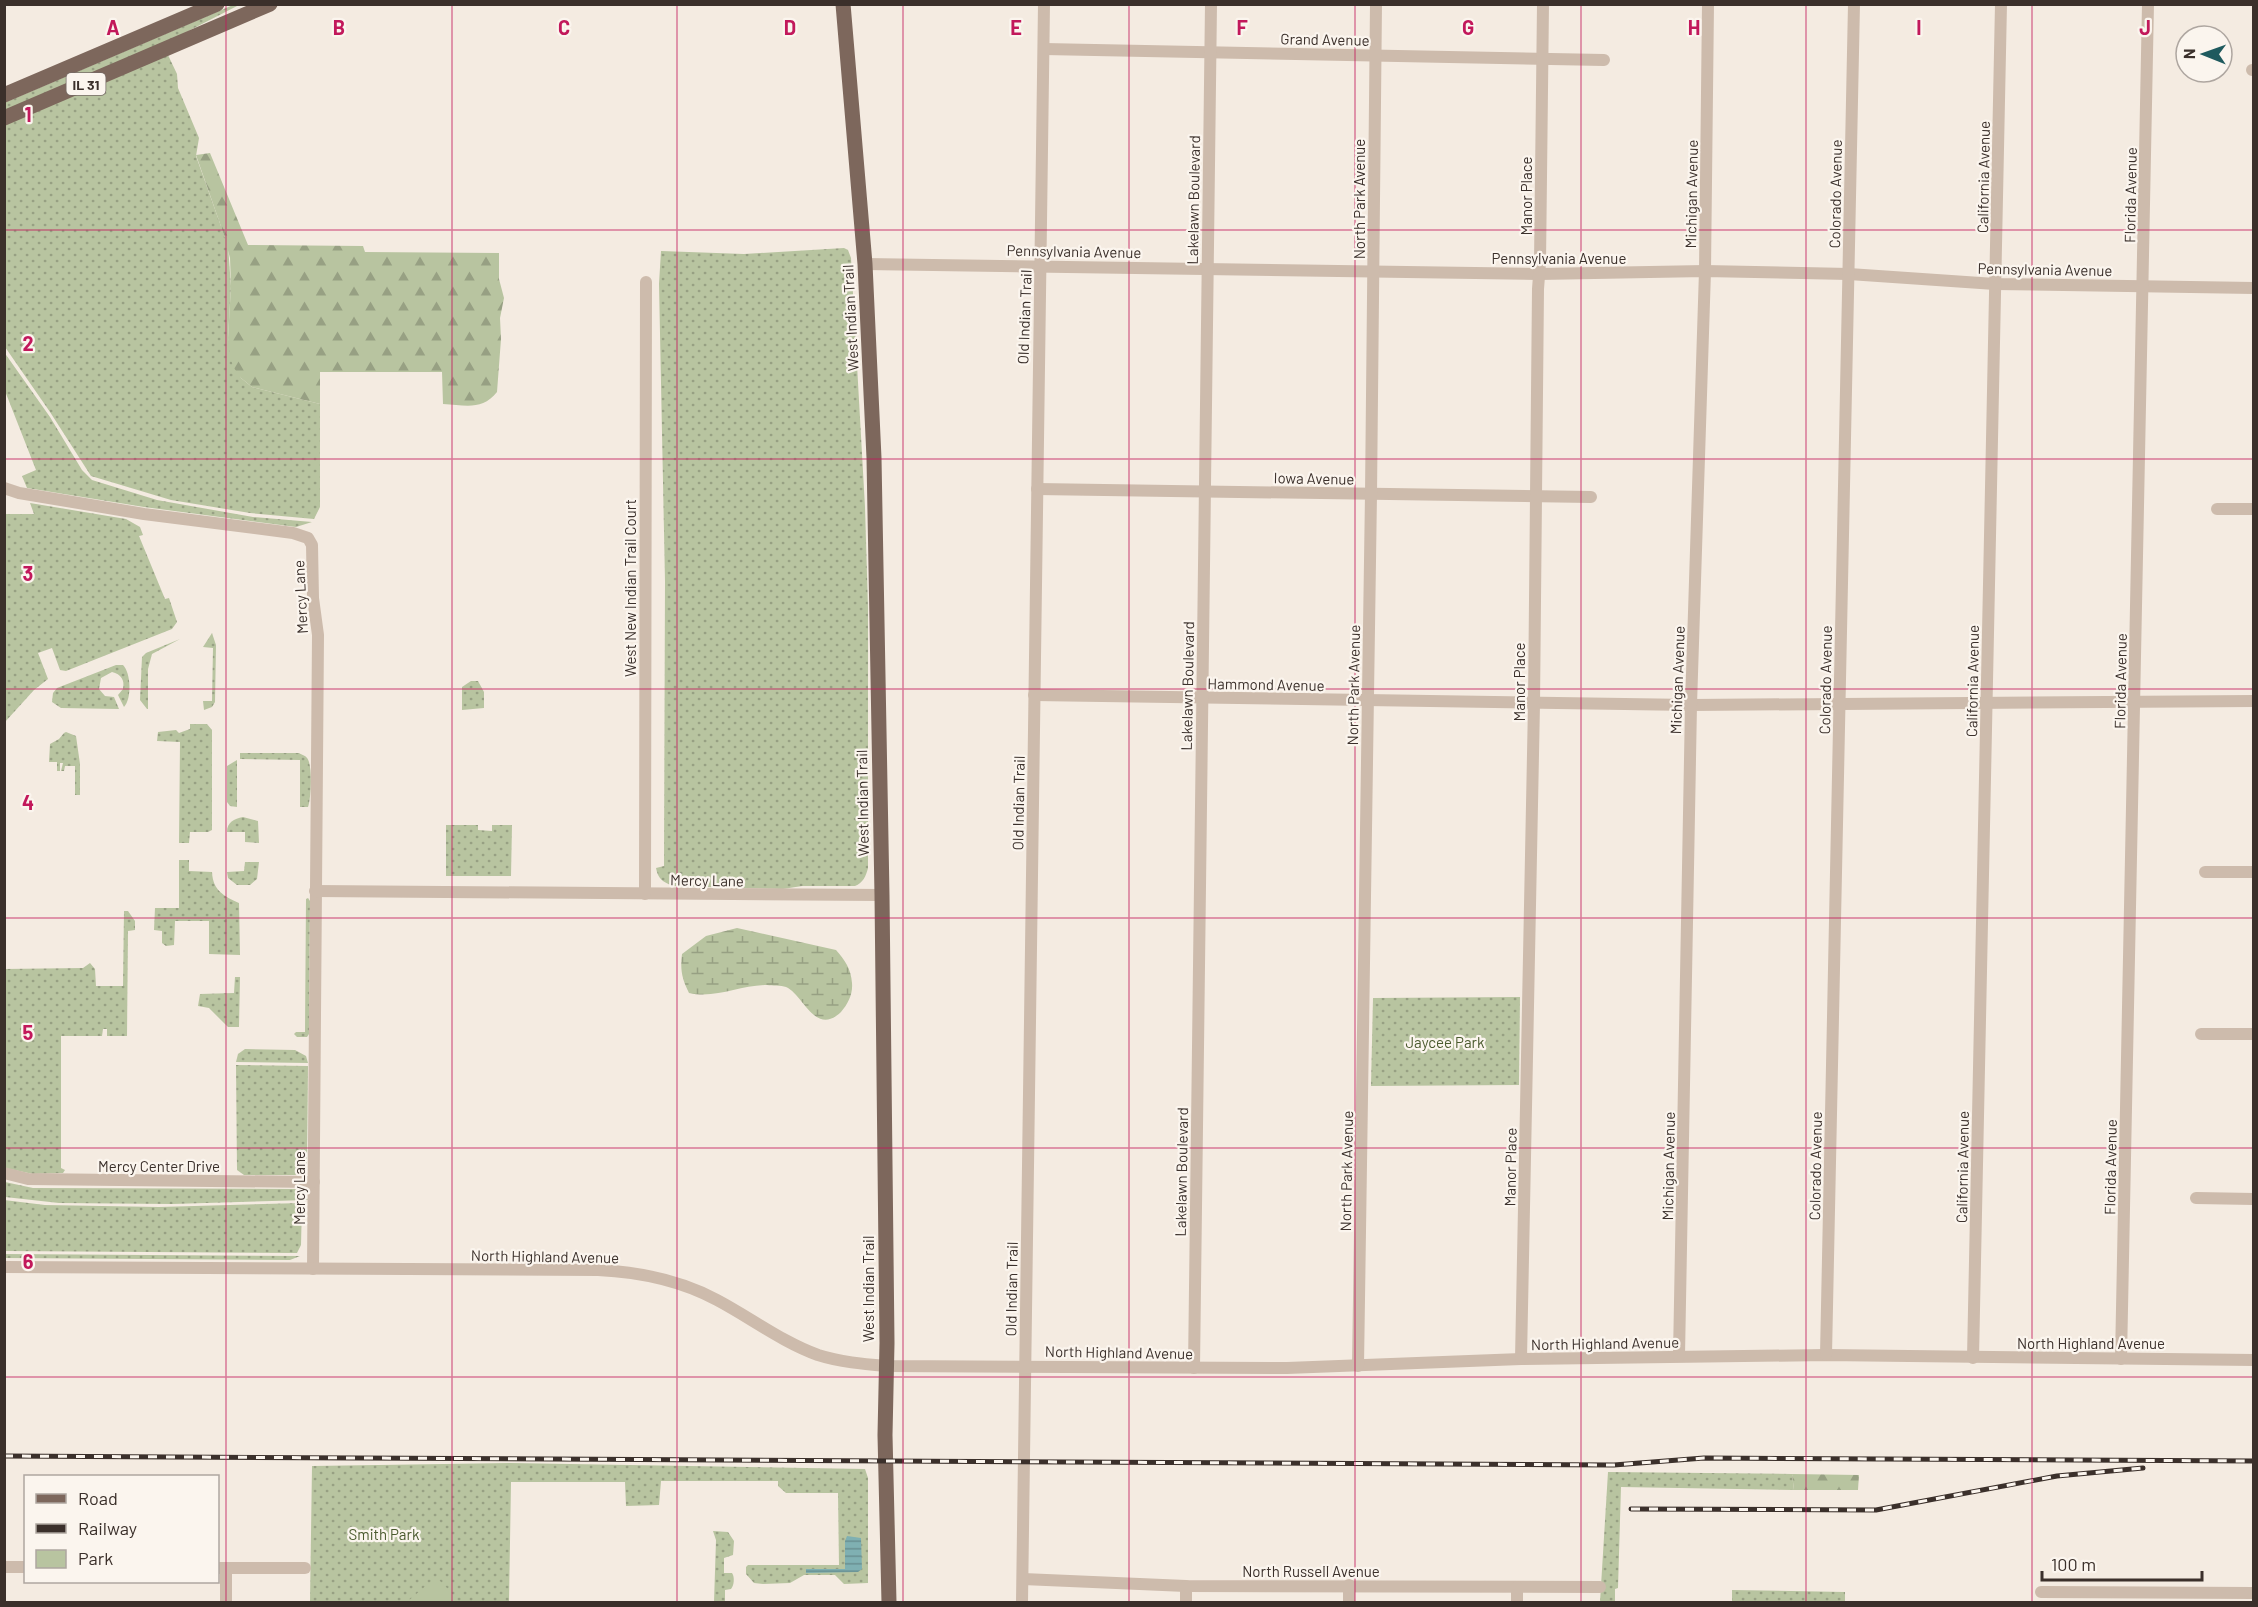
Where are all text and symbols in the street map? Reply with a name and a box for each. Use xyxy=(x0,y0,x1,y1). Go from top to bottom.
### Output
text: A xyxy=(106,15,120,39)
text: B xyxy=(333,15,345,39)
text: C xyxy=(558,15,570,39)
text: D xyxy=(784,15,796,39)
text: E xyxy=(1010,15,1022,39)
text: F xyxy=(1236,15,1248,39)
text: G xyxy=(1462,15,1474,39)
text: H xyxy=(1688,15,1700,39)
text: I xyxy=(1916,15,1922,39)
text: J xyxy=(2139,15,2151,39)
north arrow xyxy=(2174,24,2234,84)
street label: Grand Avenue xyxy=(1280,29,1370,49)
text: N xyxy=(2179,48,2198,59)
road number: IL 31 xyxy=(66,73,106,95)
text: 1 xyxy=(24,102,32,126)
street label: California Avenue xyxy=(1973,121,1993,233)
street label: Lakelawn Boulevard xyxy=(1183,135,1203,265)
street label: North Park Avenue xyxy=(1350,139,1368,259)
street label: Michigan Avenue xyxy=(1681,139,1701,249)
street label: Colorado Avenue xyxy=(1825,139,1845,249)
street label: Florida Avenue xyxy=(2120,147,2140,243)
street label: Manor Place xyxy=(1517,157,1535,235)
street label: Pennsylvania Avenue xyxy=(1006,241,1142,261)
street label: Pennsylvania Avenue xyxy=(1492,249,1626,267)
street label: Pennsylvania Avenue xyxy=(1977,259,2113,279)
street label: West Indian Trail xyxy=(838,264,862,372)
street label: Old Indian Trail xyxy=(1013,269,1035,365)
text: 2 xyxy=(22,331,34,355)
street label: Iowa Avenue xyxy=(1273,468,1355,488)
street label: West New Indian Trail Court xyxy=(621,499,639,677)
street label: Mercy Lane xyxy=(289,560,311,634)
text: 3 xyxy=(23,561,33,585)
street label: Lakelawn Boulevard xyxy=(1177,621,1197,751)
street label: North Park Avenue xyxy=(1343,625,1363,745)
street label: Michigan Avenue xyxy=(1666,625,1688,735)
street label: Colorado Avenue xyxy=(1815,625,1835,735)
street label: California Avenue xyxy=(1962,625,1982,737)
street label: Florida Avenue xyxy=(2110,633,2130,729)
street label: Manor Place xyxy=(1510,643,1528,721)
street label: Hammond Avenue xyxy=(1207,674,1325,694)
street label: West Indian Trail xyxy=(852,749,872,857)
street label: Old Indian Trail xyxy=(1008,755,1028,851)
text: 4 xyxy=(22,790,34,814)
street label: Mercy Lane xyxy=(670,870,744,890)
text: 5 xyxy=(23,1020,34,1044)
park label: Jaycee Park xyxy=(1405,1033,1485,1051)
street label: Lakelawn Boulevard xyxy=(1171,1107,1191,1237)
street label: North Park Avenue xyxy=(1336,1111,1356,1231)
street label: Michigan Avenue xyxy=(1658,1111,1678,1221)
street label: Colorado Avenue xyxy=(1805,1111,1825,1221)
street label: California Avenue xyxy=(1952,1111,1972,1223)
street label: Florida Avenue xyxy=(2100,1119,2120,1215)
street label: Manor Place xyxy=(1500,1127,1520,1207)
street label: Mercy Lane xyxy=(290,1151,308,1225)
street label: Mercy Center Drive xyxy=(98,1157,220,1175)
street label: West Indian Trail xyxy=(859,1236,877,1342)
street label: Old Indian Trail xyxy=(1001,1241,1021,1337)
street label: North Highland Avenue xyxy=(471,1246,619,1266)
text: 6 xyxy=(23,1249,34,1273)
street label: North Highland Avenue xyxy=(1531,1333,1679,1353)
street label: North Highland Avenue xyxy=(2017,1334,2165,1352)
street label: North Highland Avenue xyxy=(1045,1342,1193,1362)
legend xyxy=(24,1475,219,1583)
text: Road xyxy=(78,1487,118,1509)
text: Railway xyxy=(78,1517,137,1539)
park label: Smith Park xyxy=(348,1525,420,1543)
scale bar xyxy=(2042,1544,2202,1582)
text: Park xyxy=(78,1547,113,1569)
text: 100 m xyxy=(2051,1553,2096,1575)
street label: North Russell Avenue xyxy=(1242,1562,1380,1580)

